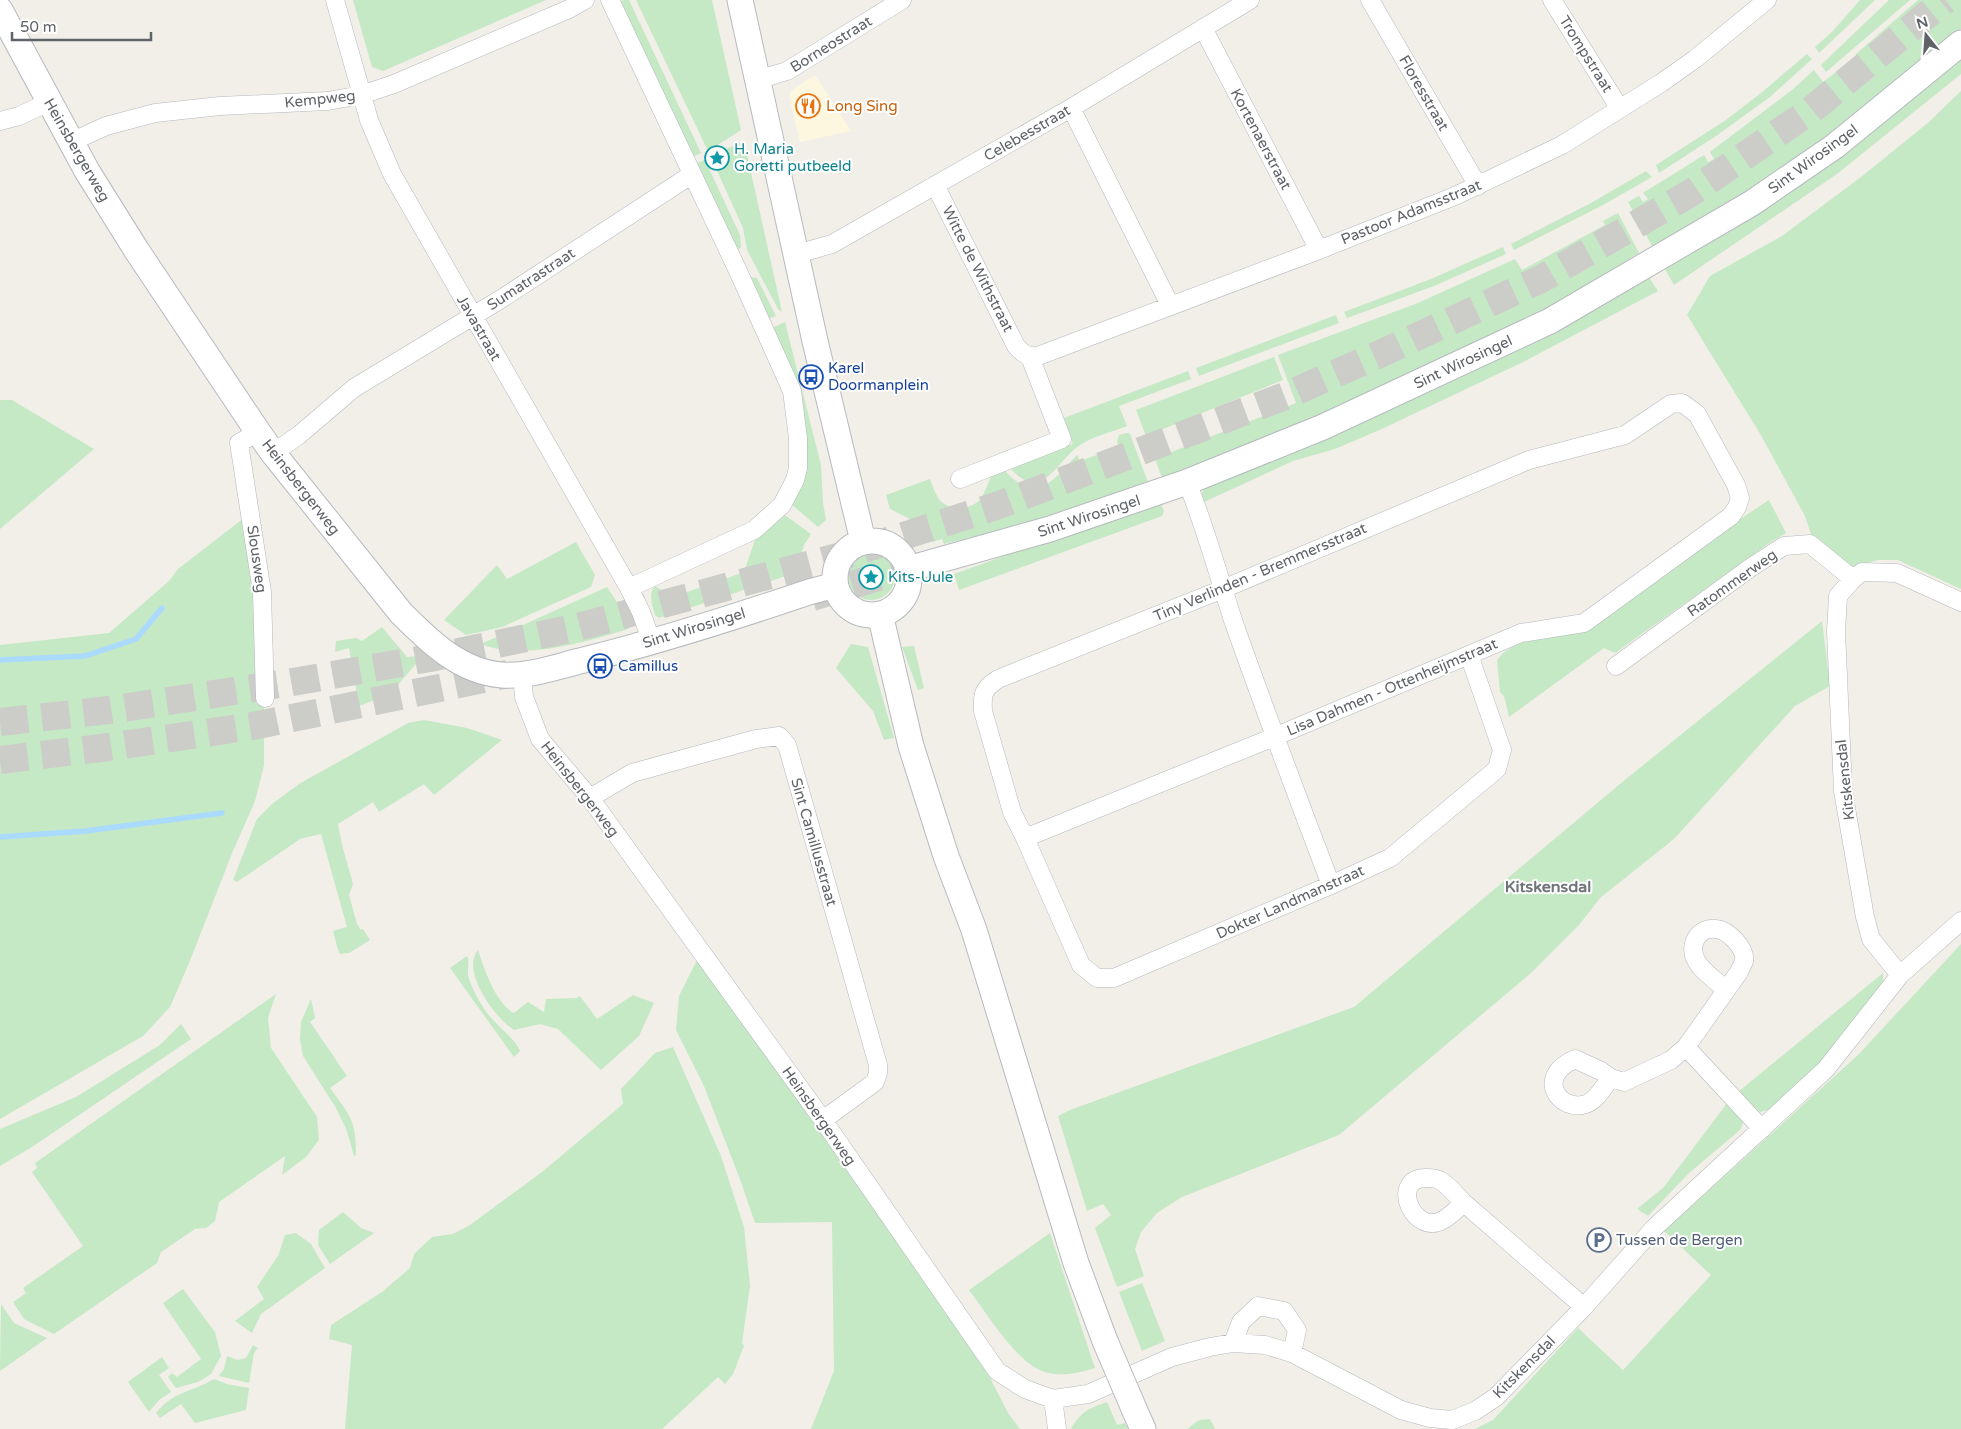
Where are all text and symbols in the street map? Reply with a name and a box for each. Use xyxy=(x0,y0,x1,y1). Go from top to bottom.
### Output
scale bar xyxy=(12,10,151,42)
north arrow xyxy=(1901,10,1951,60)
street label: Borneostraat xyxy=(787,12,875,76)
street label: Trompstraat xyxy=(1555,12,1617,96)
text: N xyxy=(1914,13,1930,33)
text: 50 m xyxy=(20,18,57,36)
street label: Floresstraat xyxy=(1395,52,1453,134)
street label: Kortenaerstraat xyxy=(1227,85,1295,193)
street label: Kempweg xyxy=(284,86,356,112)
restaurant icon: Long Sing xyxy=(795,93,821,119)
street label: Heinsbergerweg xyxy=(40,95,114,205)
place label: Long Sing xyxy=(826,97,898,115)
street label: Celebesstraat xyxy=(980,101,1074,165)
street label: Sint Wirosingel xyxy=(1765,120,1861,198)
place label: H. Maria Goretti putbeeld xyxy=(734,140,852,175)
place icon: H. Maria Goretti putbeeld xyxy=(704,145,730,171)
street label: Pastoor Adamsstraat xyxy=(1338,176,1484,248)
street label: Witte de Withstraat xyxy=(938,203,1018,335)
street label: Sumatrastraat xyxy=(484,244,579,314)
street label: Javastraat xyxy=(453,292,505,364)
street label: Sint Wirosingel xyxy=(1411,331,1515,393)
place label: Karel Doormanplein xyxy=(828,359,929,394)
bus stop icon: Karel Doormanplein xyxy=(798,364,824,390)
street label: Heinsbergerweg xyxy=(258,436,344,538)
street label: Sint Wirosingel xyxy=(1036,491,1142,541)
street label: Tiny Verlinden - Bremmersstraat xyxy=(1151,519,1369,625)
street label: Slousweg xyxy=(243,524,271,594)
street label: Ratommerweg xyxy=(1684,545,1780,621)
place icon: Kits-Uule xyxy=(858,564,884,590)
place label: Kits-Uule xyxy=(888,568,953,586)
street label: Sint Wirosingel xyxy=(640,604,748,652)
street label: Lisa Dahmen - Ottenheijmstraat xyxy=(1284,634,1500,740)
bus stop icon: Camillus xyxy=(587,653,613,679)
place label: Camillus xyxy=(618,657,678,675)
street label: Heinsbergerweg xyxy=(537,738,623,840)
street label: Kitskensdal xyxy=(1832,739,1858,821)
street label: Sint Camillusstraat xyxy=(787,776,841,908)
street label: Dokter Landmanstraat xyxy=(1213,861,1367,943)
district label: Kitskensdal xyxy=(1505,877,1591,897)
street label: Heinsbergerweg xyxy=(778,1063,860,1169)
parking icon: Tussen de Bergen xyxy=(1586,1227,1612,1253)
place label: Tussen de Bergen xyxy=(1616,1231,1743,1249)
street label: Kitskensdal xyxy=(1489,1332,1559,1402)

